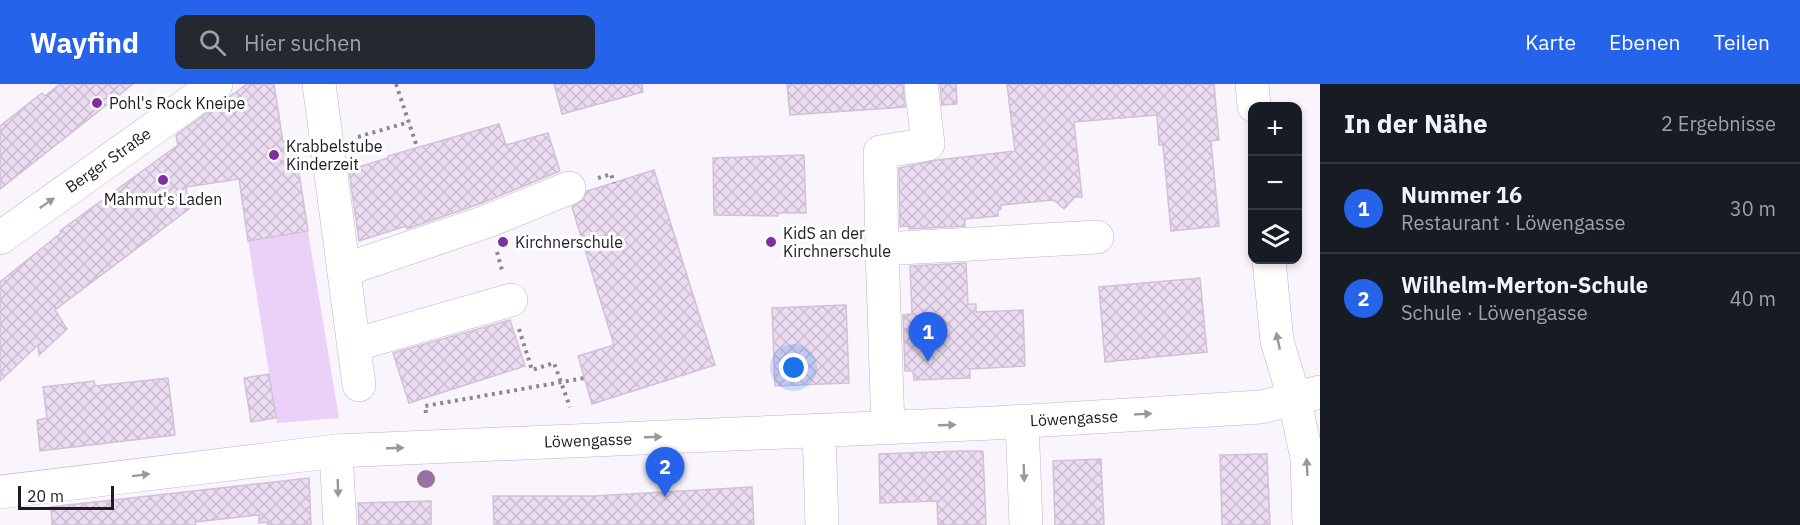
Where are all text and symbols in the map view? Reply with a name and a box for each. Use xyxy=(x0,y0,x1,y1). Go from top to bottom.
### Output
search box xyxy=(175,15,595,69)
text: Wayfind xyxy=(30,24,139,61)
icon: search xyxy=(196,26,229,59)
text: Hier suchen xyxy=(244,28,362,57)
text: Karte xyxy=(1525,28,1576,56)
text: Ebenen xyxy=(1609,28,1680,56)
text: Teilen xyxy=(1713,28,1770,56)
place label: Pohl's Rock Kneipe xyxy=(109,93,246,113)
marker: Pohl's Rock Kneipe xyxy=(90,96,104,110)
map controls xyxy=(1248,102,1302,264)
button: + xyxy=(1248,102,1302,156)
text: In der Nähe xyxy=(1344,106,1488,140)
text: 2 Ergebnisse xyxy=(1661,110,1776,137)
street label: Berger Straße xyxy=(61,123,155,197)
place label: Krabbelstube Kinderzeit xyxy=(286,136,383,174)
marker: Krabbelstube Kinderzeit xyxy=(267,148,281,162)
button: − xyxy=(1248,156,1302,210)
marker: Mahmut's Laden xyxy=(156,173,170,187)
text: Nummer 16 xyxy=(1401,180,1522,209)
place label: Mahmut's Laden xyxy=(104,189,222,209)
text: 1 xyxy=(1358,195,1370,222)
text: 30 m xyxy=(1730,195,1776,222)
one-way arrow xyxy=(39,198,55,209)
text: Restaurant · Löwengasse xyxy=(1401,209,1625,236)
button: layers xyxy=(1248,210,1302,264)
place label: KidS an der Kirchnerschule xyxy=(783,223,891,261)
place label: Kirchnerschule xyxy=(515,232,623,252)
marker: Kirchnerschule xyxy=(496,235,510,249)
marker: KidS an der Kirchnerschule xyxy=(764,235,778,249)
text: Wilhelm-Merton-Schule xyxy=(1401,270,1648,299)
text: 2 xyxy=(1358,285,1370,312)
text: 40 m xyxy=(1730,285,1776,312)
text: Schule · Löwengasse xyxy=(1401,299,1588,326)
pin: 1 xyxy=(908,312,948,362)
one-way arrow xyxy=(1273,331,1282,350)
your location xyxy=(779,353,808,382)
street label: Löwengasse xyxy=(1030,406,1119,430)
one-way arrow xyxy=(1134,410,1153,419)
one-way arrow xyxy=(937,421,956,430)
street label: Löwengasse xyxy=(544,428,633,452)
one-way arrow xyxy=(643,433,662,442)
one-way arrow xyxy=(385,443,404,452)
pin: 2 xyxy=(646,448,684,497)
one-way arrow xyxy=(1302,457,1311,476)
one-way arrow xyxy=(1020,464,1029,483)
one-way arrow xyxy=(132,470,151,479)
one-way arrow xyxy=(333,478,343,497)
scale bar xyxy=(18,483,114,510)
text: 20 m xyxy=(27,486,64,506)

